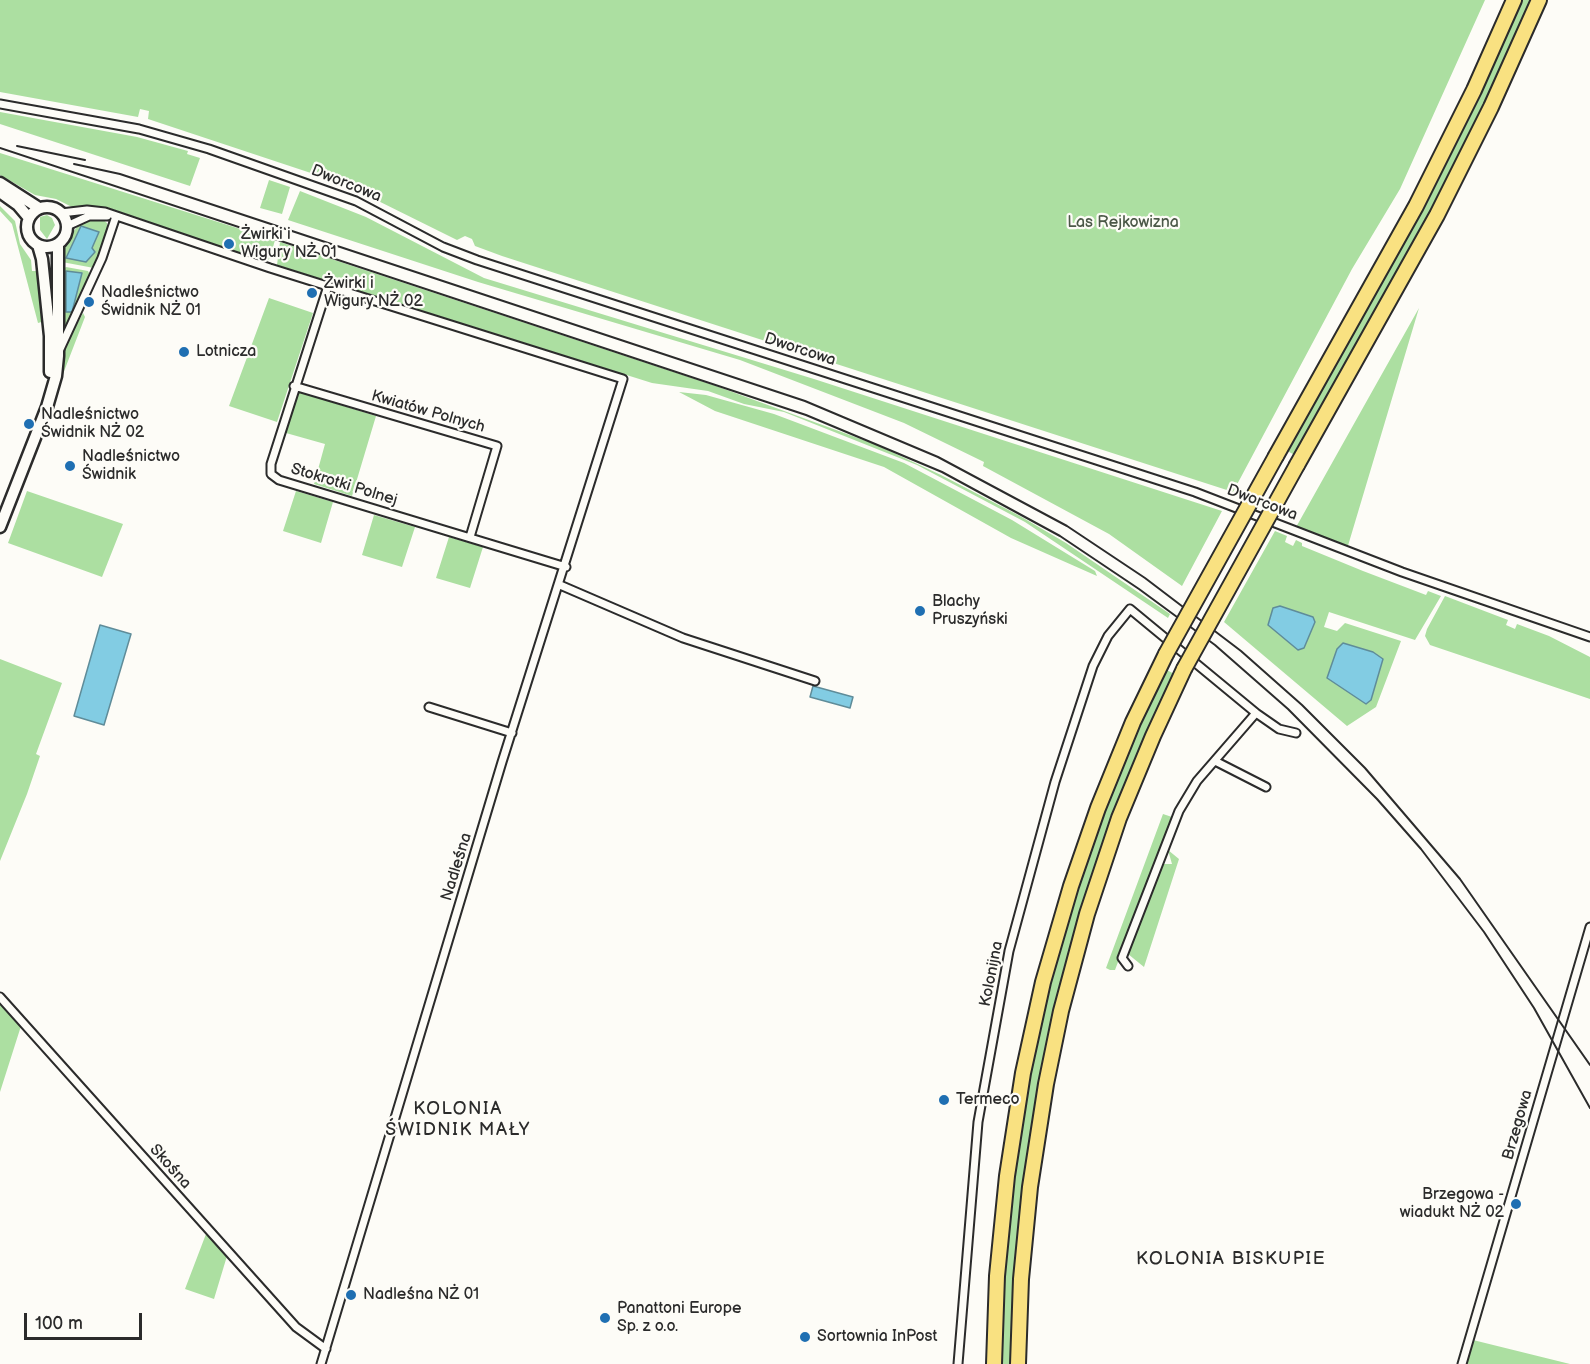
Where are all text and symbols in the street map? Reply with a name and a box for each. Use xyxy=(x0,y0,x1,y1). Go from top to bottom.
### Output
street label: Dworcowa xyxy=(308,161,384,207)
park label: Las Rejkowizna xyxy=(1067,213,1179,233)
place label: Żwirki i Wigury NŻ 01 xyxy=(241,225,337,263)
marker: Żwirki i Wigury NŻ 01 xyxy=(222,237,236,251)
place label: Żwirki i Wigury NŻ 02 xyxy=(324,274,423,312)
place label: Nadleśnictwo Świdnik NŻ 01 xyxy=(101,283,201,321)
marker: Żwirki i Wigury NŻ 02 xyxy=(305,286,319,300)
marker: Nadleśnictwo Świdnik NŻ 01 xyxy=(82,295,96,309)
street label: Dworcowa xyxy=(762,329,838,371)
place label: Lotnicza xyxy=(196,342,256,362)
marker: Lotnicza xyxy=(177,345,191,359)
street label: Kwiatów Polnych xyxy=(369,387,487,437)
place label: Nadleśnictwo Świdnik NŻ 02 xyxy=(41,405,144,443)
marker: Nadleśnictwo Świdnik NŻ 02 xyxy=(22,417,36,431)
place label: Nadleśnictwo Świdnik xyxy=(82,447,180,485)
marker: Nadleśnictwo Świdnik xyxy=(63,459,77,473)
street label: Stokrotki Polnej xyxy=(288,460,400,510)
street label: Dworcowa xyxy=(1224,481,1300,525)
place label: Blachy Pruszyński xyxy=(932,592,1008,630)
marker: Blachy Pruszyński xyxy=(913,604,927,618)
street label: Nadleśna xyxy=(438,831,476,903)
street label: Kolonijna xyxy=(976,940,1008,1008)
street label: Brzegowa xyxy=(1499,1088,1537,1162)
place label: Termeco xyxy=(956,1090,1020,1110)
marker: Termeco xyxy=(937,1093,951,1107)
district label: KOLONIA ŚWIDNIK MAŁY xyxy=(385,1098,531,1140)
street label: Skośna xyxy=(145,1141,195,1193)
place label: Brzegowa - wiadukt NŻ 02 xyxy=(1400,1185,1504,1223)
marker: Brzegowa - wiadukt NŻ 02 xyxy=(1509,1197,1523,1211)
district label: KOLONIA BISKUPIE xyxy=(1136,1248,1326,1270)
place label: Nadleśna NŻ 01 xyxy=(363,1285,479,1305)
marker: Nadleśna NŻ 01 xyxy=(344,1288,358,1302)
place label: Panattoni Europe Sp. z o.o. xyxy=(617,1299,741,1337)
scale bar xyxy=(27,1301,146,1339)
marker: Panattoni Europe Sp. z o.o. xyxy=(598,1311,612,1325)
text: 100 m xyxy=(35,1313,83,1334)
place label: Sortownia InPost xyxy=(817,1327,937,1347)
marker: Sortownia InPost xyxy=(798,1330,812,1344)

